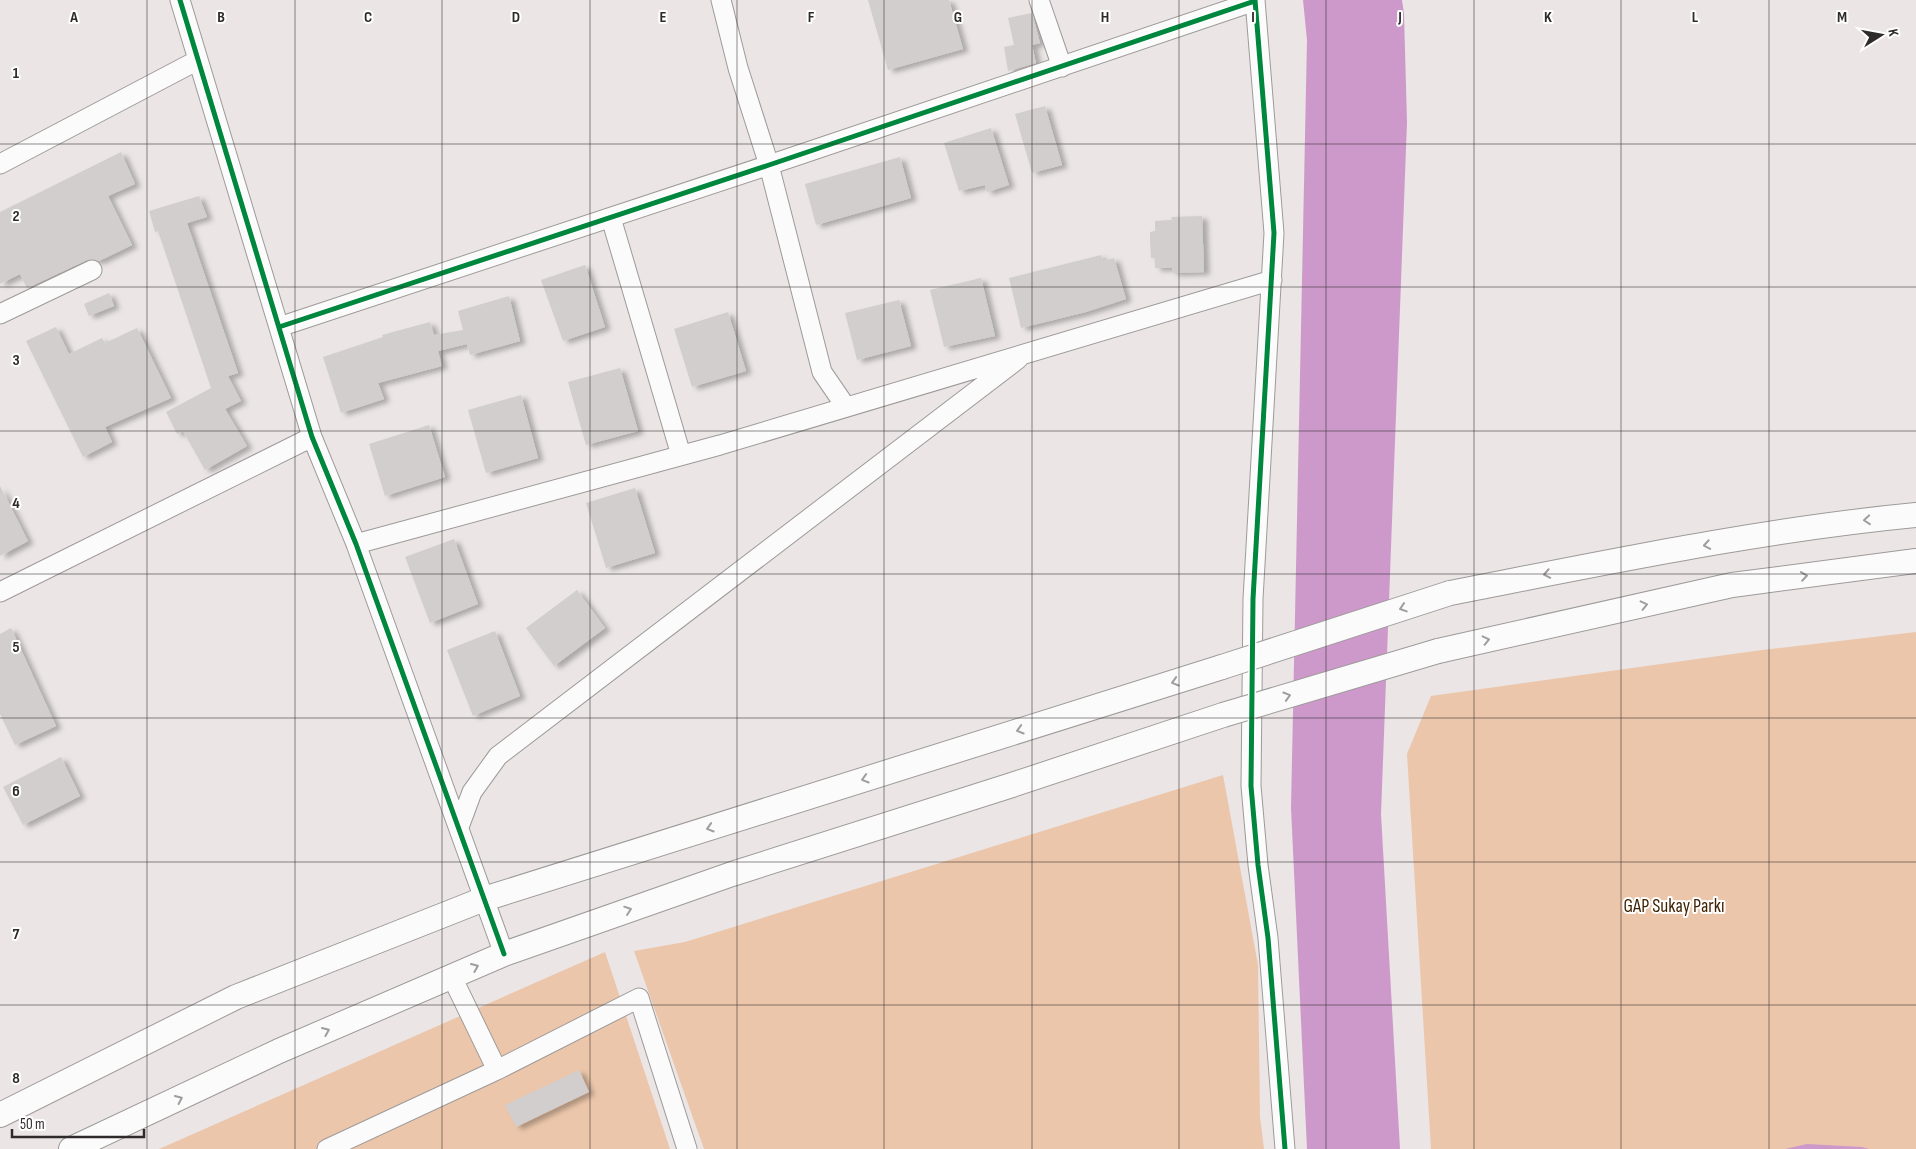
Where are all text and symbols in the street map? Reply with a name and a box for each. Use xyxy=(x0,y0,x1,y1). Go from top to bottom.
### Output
text: A xyxy=(69,8,78,27)
text: B xyxy=(217,8,225,27)
text: C xyxy=(364,8,372,27)
text: D xyxy=(512,8,520,27)
text: E xyxy=(660,8,667,27)
text: F xyxy=(808,8,815,27)
text: G xyxy=(954,8,962,27)
text: H xyxy=(1101,8,1109,27)
text: I xyxy=(1251,8,1255,27)
text: J xyxy=(1397,8,1402,27)
text: K xyxy=(1544,8,1552,27)
text: L xyxy=(1692,8,1699,27)
text: M xyxy=(1837,8,1847,27)
north arrow xyxy=(1856,10,1906,60)
text: K xyxy=(1884,28,1902,38)
text: 1 xyxy=(13,64,20,83)
text: 2 xyxy=(12,207,20,226)
text: 3 xyxy=(12,351,20,370)
text: 4 xyxy=(12,494,20,513)
one-way arrow xyxy=(1863,514,1871,525)
one-way arrow xyxy=(1703,539,1711,549)
one-way arrow xyxy=(1543,569,1552,579)
one-way arrow xyxy=(1800,571,1808,581)
one-way arrow xyxy=(1640,600,1649,611)
one-way arrow xyxy=(1400,603,1408,613)
one-way arrow xyxy=(1481,635,1490,646)
text: 5 xyxy=(12,638,20,657)
one-way arrow xyxy=(1172,676,1180,686)
one-way arrow xyxy=(1282,692,1290,702)
one-way arrow xyxy=(1017,725,1025,735)
one-way arrow xyxy=(862,773,870,783)
text: 6 xyxy=(12,782,20,801)
one-way arrow xyxy=(707,822,715,832)
park label: GAP Sukay Parkı xyxy=(1624,895,1724,918)
one-way arrow xyxy=(623,906,632,916)
text: 7 xyxy=(13,925,20,944)
one-way arrow xyxy=(470,962,479,973)
one-way arrow xyxy=(321,1027,330,1038)
text: 8 xyxy=(12,1069,20,1088)
one-way arrow xyxy=(173,1095,182,1105)
scale bar xyxy=(12,1106,145,1138)
text: 50 m xyxy=(20,1115,45,1134)

